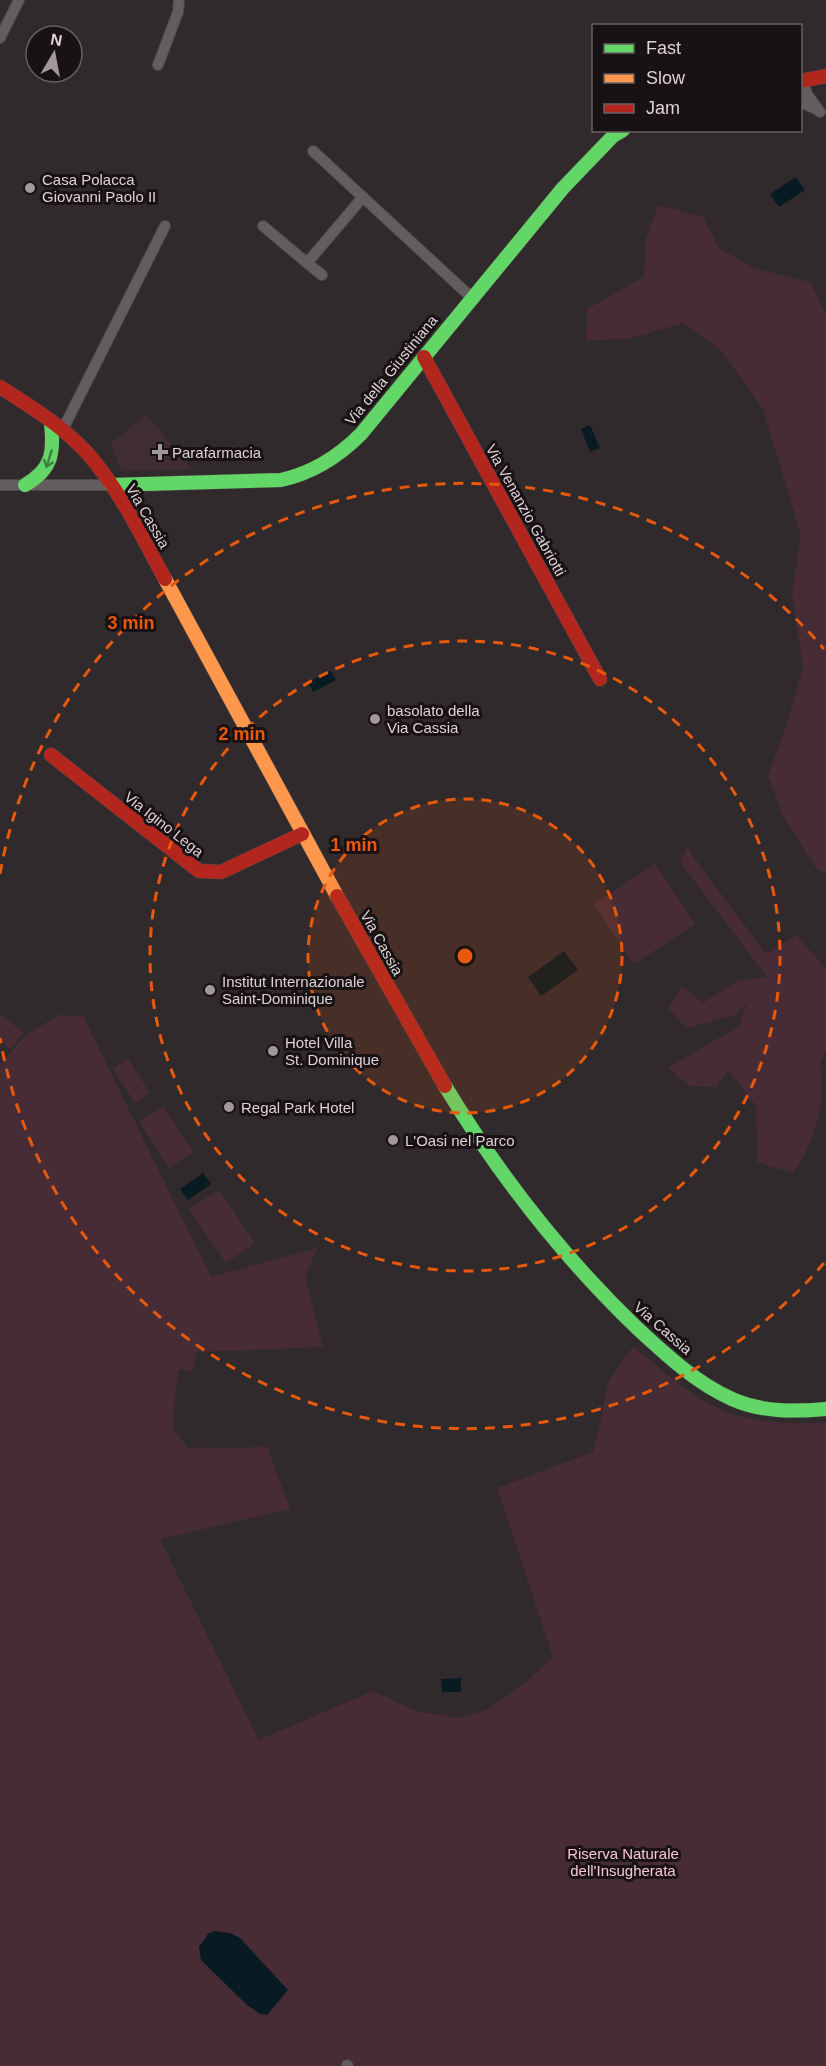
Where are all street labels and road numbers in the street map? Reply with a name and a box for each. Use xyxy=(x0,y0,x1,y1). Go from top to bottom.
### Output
street label: Via della Giustiniana xyxy=(341,311,441,428)
street label: Via Venanzio Gabriotti xyxy=(483,441,569,579)
street label: Via Cassia xyxy=(123,481,174,552)
street label: Via Igino Lega xyxy=(121,788,207,861)
street label: Via Cassia xyxy=(357,908,407,979)
street label: Via Cassia xyxy=(630,1298,696,1358)

